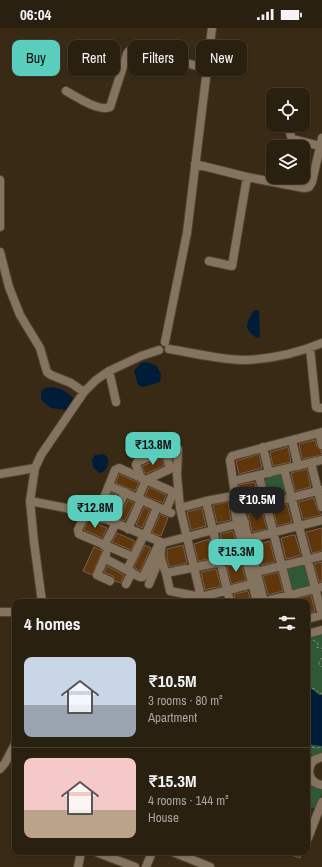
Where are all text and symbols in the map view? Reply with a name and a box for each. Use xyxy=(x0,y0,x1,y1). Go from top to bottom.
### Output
text: 06:04 xyxy=(20,4,51,25)
chip: Buy xyxy=(12,40,60,76)
chip: Rent xyxy=(68,40,120,76)
chip: Filters xyxy=(128,40,188,76)
chip: New xyxy=(196,40,247,76)
map controls xyxy=(266,88,310,184)
button: locate xyxy=(266,88,310,132)
button: layers xyxy=(266,140,310,184)
pin: ₹13.8M xyxy=(120,432,186,466)
text: ₹13.8M xyxy=(134,436,172,453)
pin: ₹10.5M xyxy=(224,487,290,521)
text: ₹10.5M xyxy=(238,491,276,508)
pin: ₹12.8M xyxy=(62,495,128,529)
text: ₹12.8M xyxy=(76,499,114,516)
pin: ₹15.3M xyxy=(203,539,269,573)
text: ₹15.3M xyxy=(217,543,255,560)
text: 4 homes xyxy=(24,612,81,635)
icon: filters xyxy=(276,612,298,634)
text: ₹10.5M xyxy=(148,669,197,692)
icon: home xyxy=(56,673,104,721)
text: 3 rooms · 80 m² xyxy=(148,692,223,709)
text: Apartment xyxy=(148,709,197,726)
text: ₹15.3M xyxy=(148,769,197,792)
icon: home xyxy=(56,774,104,822)
text: 4 rooms · 144 m² xyxy=(148,792,229,809)
text: House xyxy=(148,809,179,826)

